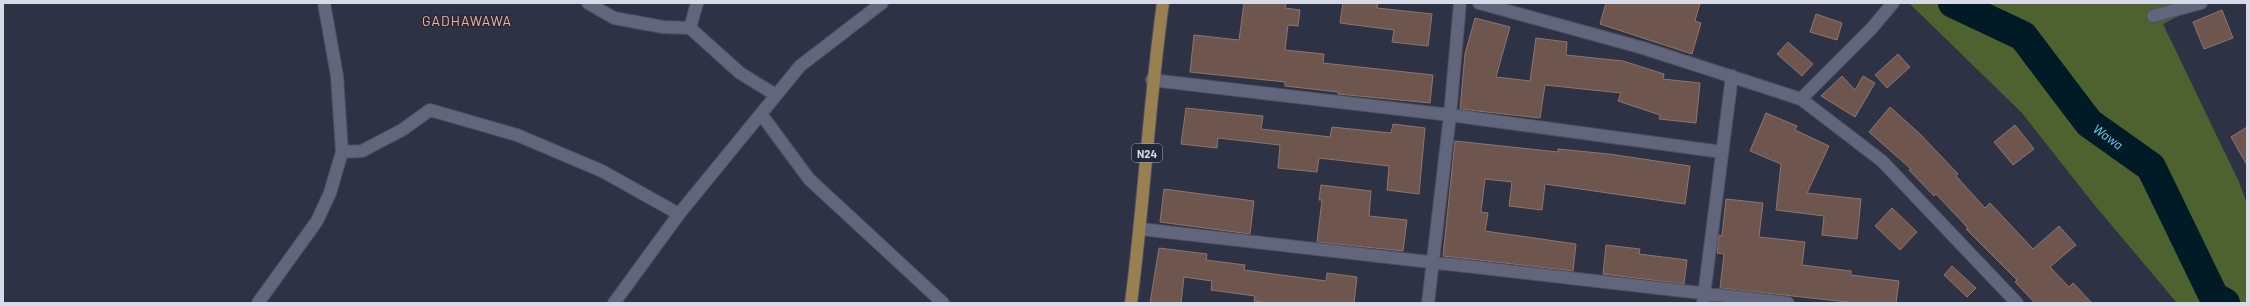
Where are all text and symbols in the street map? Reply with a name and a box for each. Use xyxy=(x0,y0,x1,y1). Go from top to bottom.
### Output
district label: GADHAWAWA xyxy=(422,12,512,29)
water label: Wawa xyxy=(2090,120,2126,153)
road number: N24 xyxy=(1132,144,1162,162)

